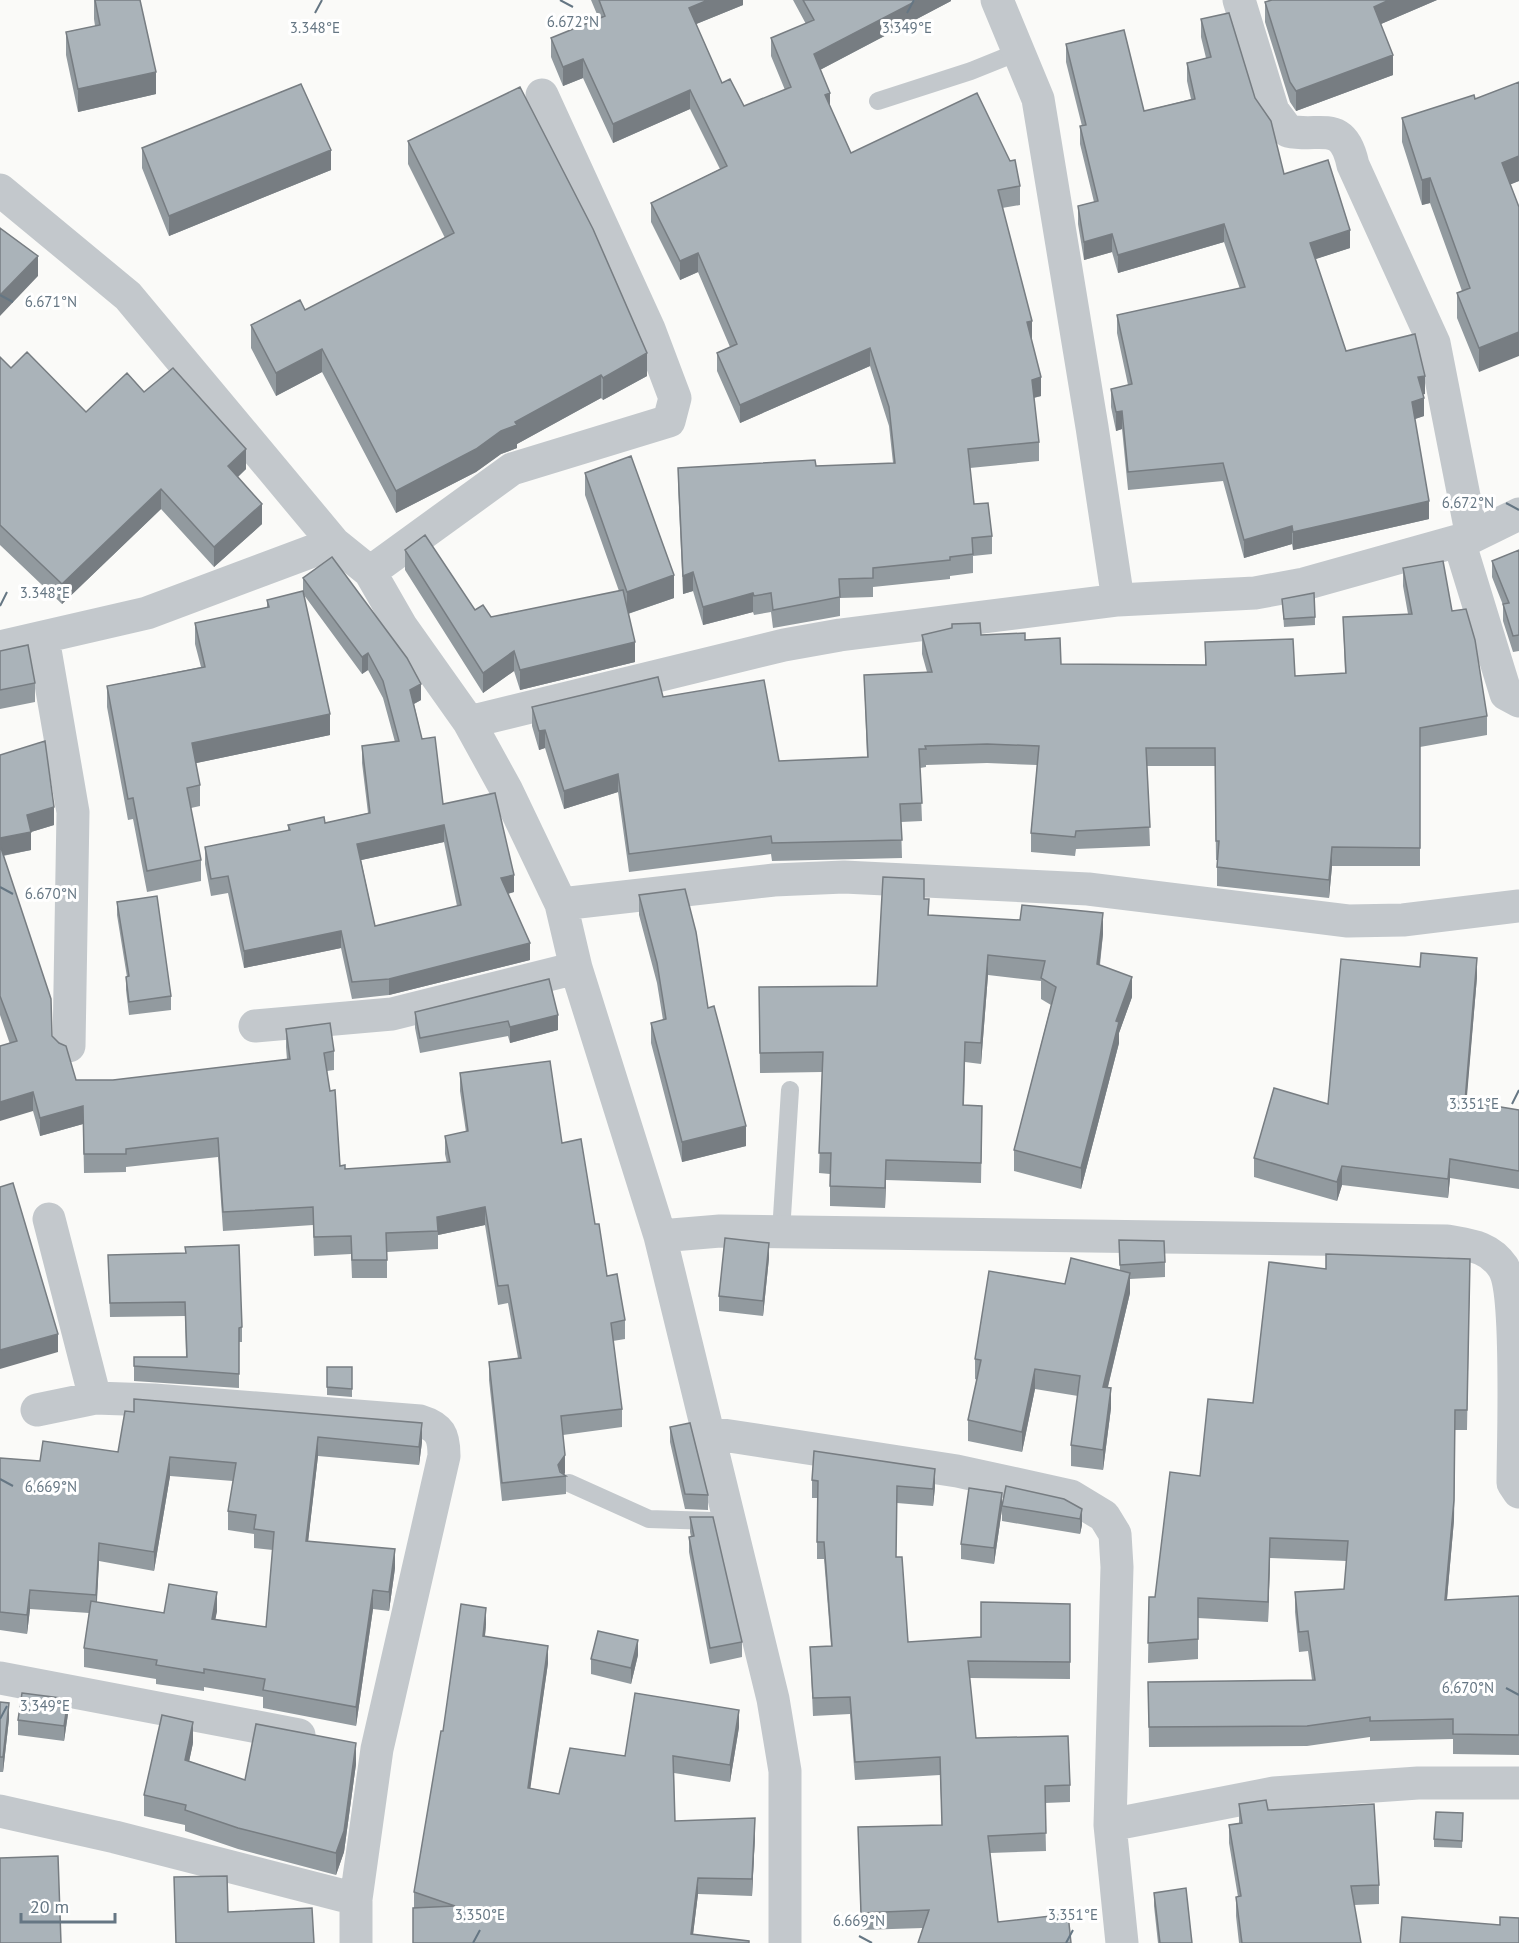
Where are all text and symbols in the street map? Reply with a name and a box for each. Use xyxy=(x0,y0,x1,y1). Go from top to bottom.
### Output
text: 6.672°N xyxy=(547,12,599,31)
text: 3.348°E xyxy=(290,18,340,37)
text: 3.349°E xyxy=(882,18,932,37)
text: 6.671°N xyxy=(25,292,77,311)
text: 6.672°N xyxy=(1442,493,1494,512)
text: 3.348°E xyxy=(20,583,70,602)
text: 6.670°N xyxy=(25,884,77,903)
text: 3.351°E xyxy=(1449,1094,1499,1113)
text: 6.669°N xyxy=(25,1477,77,1496)
text: 6.670°N xyxy=(1442,1678,1494,1697)
text: 3.349°E xyxy=(20,1696,70,1715)
scale bar xyxy=(21,1886,116,1924)
text: 20 m xyxy=(30,1895,69,1918)
text: 3.350°E xyxy=(455,1905,505,1924)
text: 3.351°E xyxy=(1048,1905,1098,1924)
text: 6.669°N xyxy=(833,1911,885,1930)

